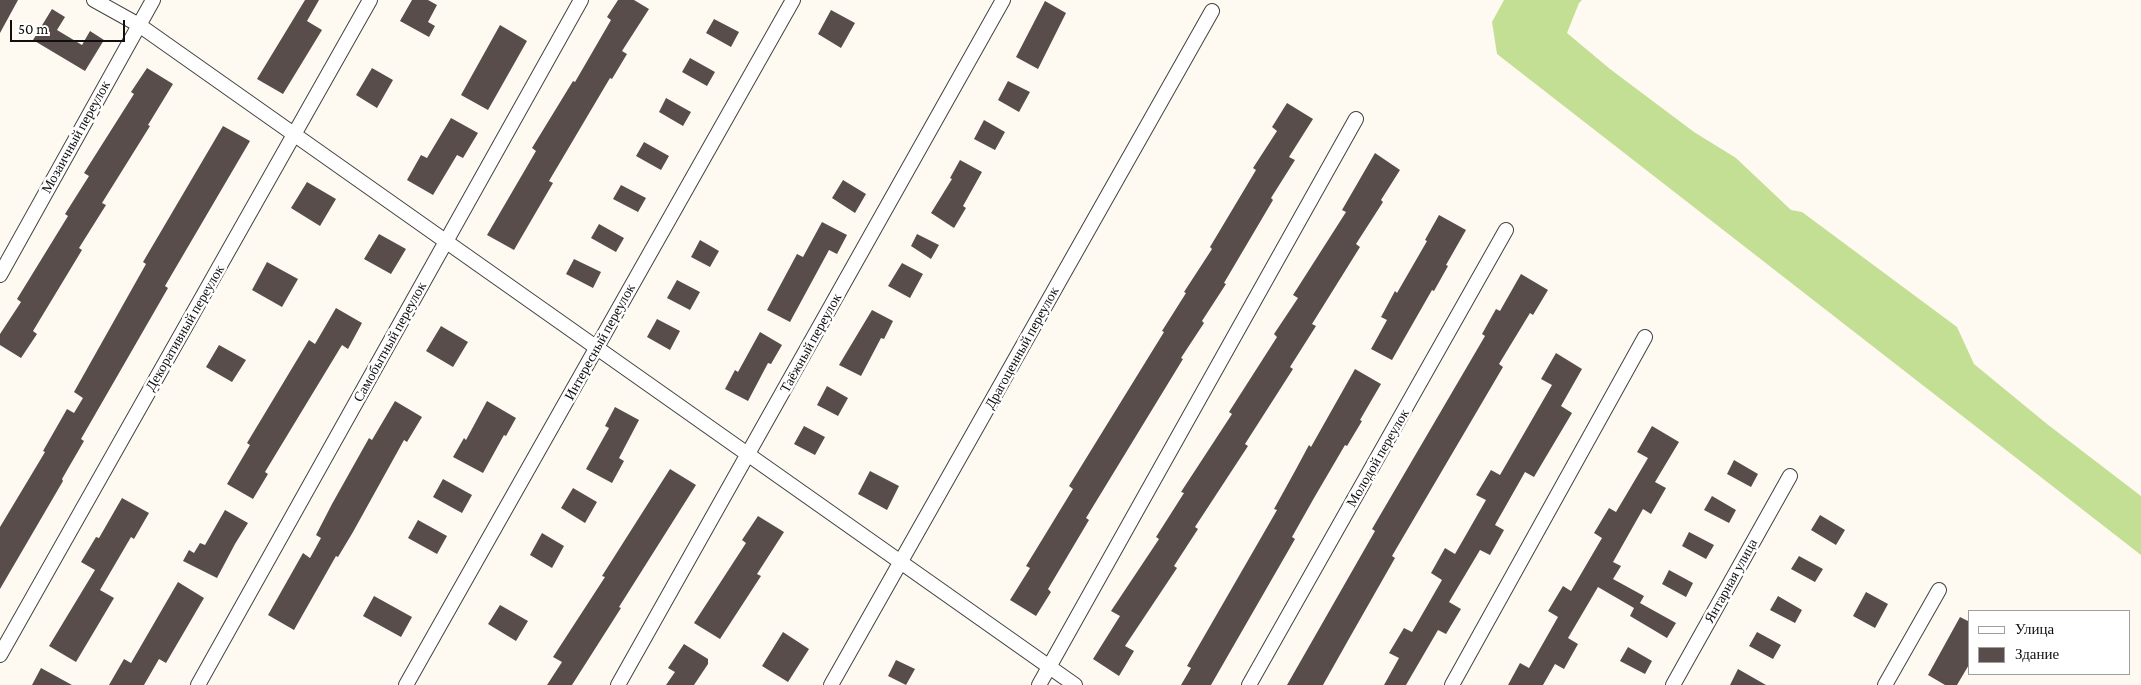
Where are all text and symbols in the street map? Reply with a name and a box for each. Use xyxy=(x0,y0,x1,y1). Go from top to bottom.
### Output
scale bar xyxy=(12,10,128,42)
text: 50 m xyxy=(18,21,48,37)
street label: Мозаичный переулок xyxy=(38,78,114,196)
street label: Декоративный переулок xyxy=(142,262,228,394)
street label: Самобытный переулок xyxy=(350,279,430,405)
street label: Интересный переулок xyxy=(561,281,639,403)
street label: Драгоценный переулок xyxy=(981,284,1063,412)
street label: Таёжный переулок xyxy=(777,290,845,396)
street label: Молодой переулок xyxy=(1343,406,1413,510)
street label: Янтарная улица xyxy=(1701,536,1761,626)
legend xyxy=(1968,610,2131,675)
text: Улица xyxy=(2015,621,2054,637)
text: Здание xyxy=(2015,646,2059,662)

